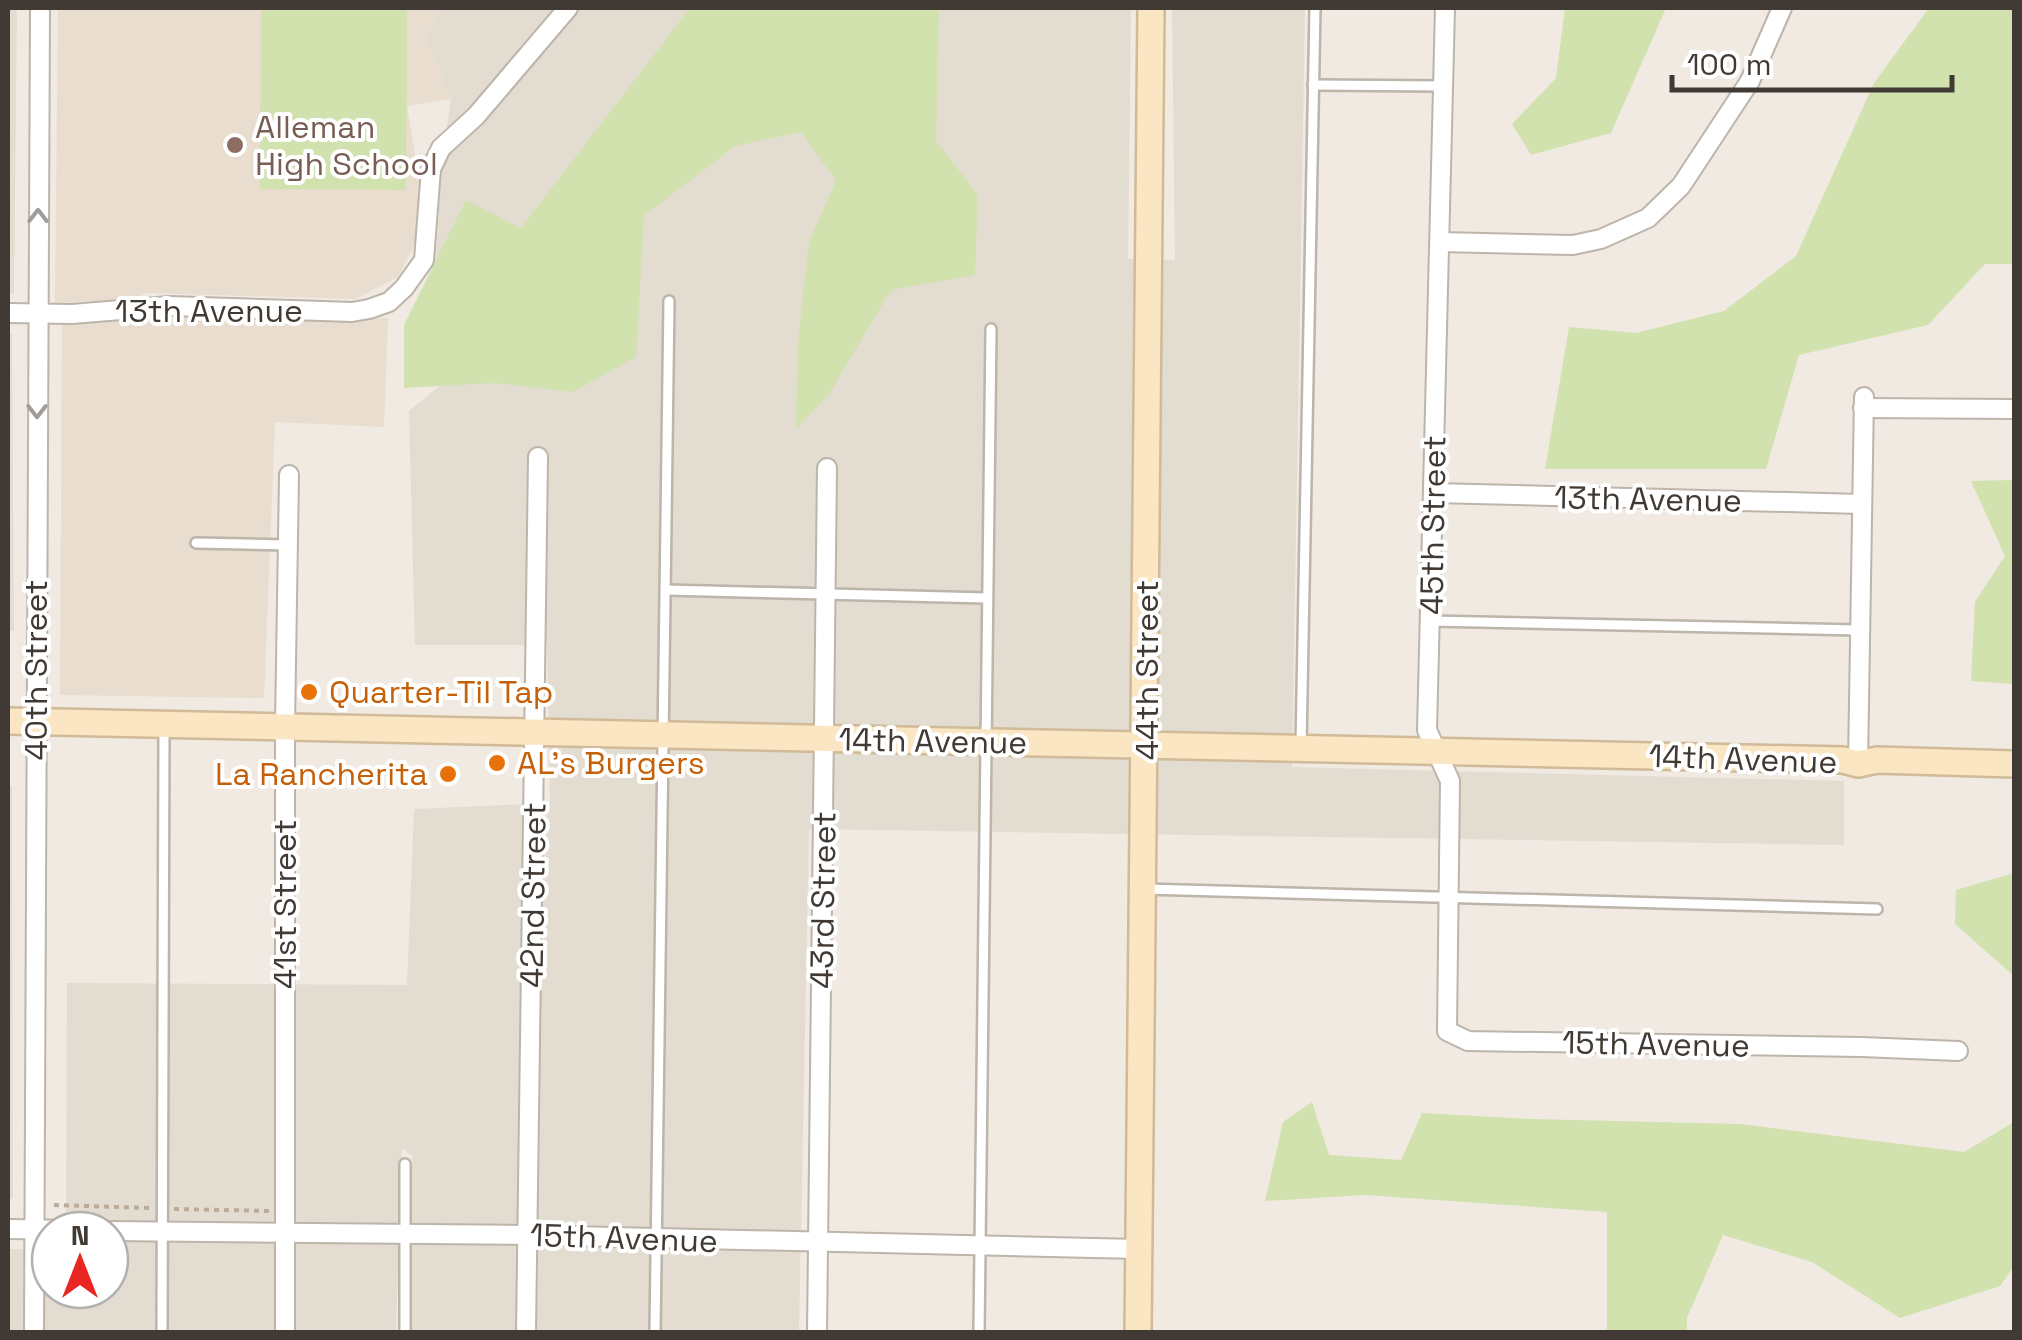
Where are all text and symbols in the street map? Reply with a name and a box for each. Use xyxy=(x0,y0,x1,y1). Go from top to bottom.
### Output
scale bar xyxy=(1672,30,1952,92)
text: 100 m xyxy=(1687,45,1772,84)
place label: Alleman High School xyxy=(255,107,438,184)
marker: Alleman High School xyxy=(224,134,246,156)
one-way arrow xyxy=(27,208,49,224)
street label: 13th Avenue xyxy=(115,291,303,331)
one-way arrow xyxy=(26,404,48,420)
street label: 45th Street xyxy=(1411,435,1455,615)
street label: 13th Avenue xyxy=(1554,477,1742,521)
street label: 40th Street xyxy=(16,580,56,760)
street label: 44th Street xyxy=(1127,580,1167,760)
place label: Quarter-Til Tap xyxy=(329,672,553,712)
marker: Quarter-Til Tap xyxy=(298,681,320,703)
street label: 14th Avenue xyxy=(838,719,1028,763)
street label: 14th Avenue xyxy=(1648,736,1838,782)
place label: AL’s Burgers xyxy=(517,743,705,783)
marker: AL’s Burgers xyxy=(486,752,508,774)
place label: La Rancherita xyxy=(215,754,428,794)
marker: La Rancherita xyxy=(437,763,459,785)
street label: 42nd Street xyxy=(511,802,555,988)
street label: 43rd Street xyxy=(801,811,845,989)
street label: 41st Street xyxy=(265,819,305,989)
street label: 15th Avenue xyxy=(1562,1022,1750,1066)
north arrow xyxy=(30,1210,130,1310)
street label: 15th Avenue xyxy=(530,1215,718,1261)
text: N xyxy=(71,1217,89,1253)

